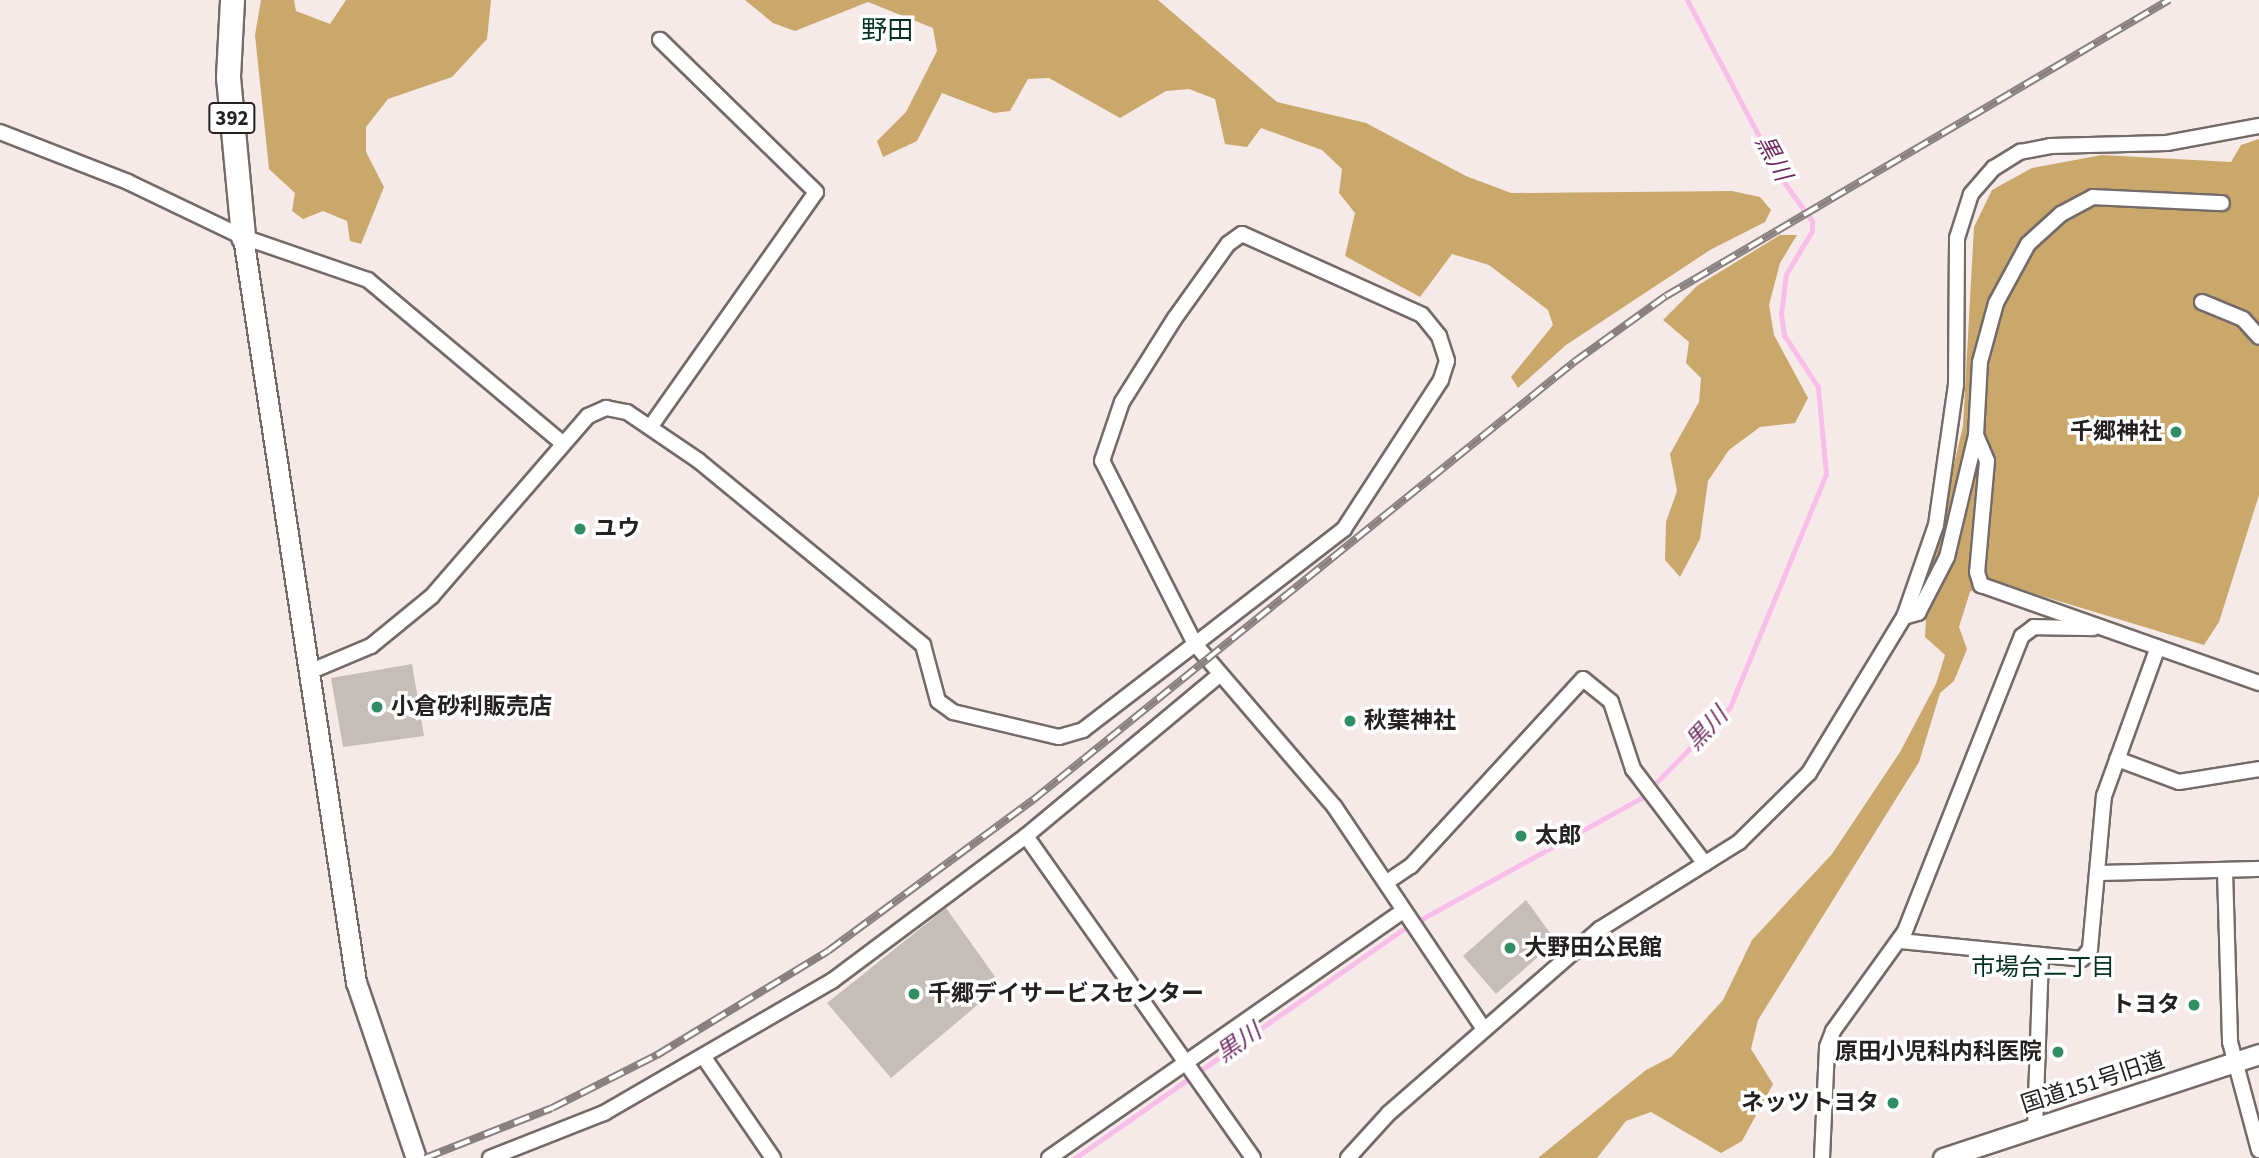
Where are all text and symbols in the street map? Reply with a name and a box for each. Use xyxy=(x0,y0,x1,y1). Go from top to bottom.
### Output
district label: 野田 xyxy=(861,15,913,47)
road number: 392 xyxy=(208,100,256,136)
water label: 黒川 xyxy=(1749,130,1797,186)
place label: 千郷神社 xyxy=(2070,418,2162,446)
marker: 千郷神社 xyxy=(2168,424,2184,440)
place label: ユウ xyxy=(594,515,640,543)
marker: ユウ xyxy=(572,521,588,537)
place label: 小倉砂利販売店 xyxy=(391,693,552,721)
marker: 小倉砂利販売店 xyxy=(369,699,385,715)
water label: 黒川 xyxy=(1680,702,1734,756)
place label: 秋葉神社 xyxy=(1364,707,1456,735)
marker: 秋葉神社 xyxy=(1342,713,1358,729)
place label: 太郎 xyxy=(1535,822,1581,850)
marker: 太郎 xyxy=(1513,828,1529,844)
place label: 大野田公民館 xyxy=(1524,934,1662,962)
marker: 大野田公民館 xyxy=(1502,940,1518,956)
district label: 市場台二丁目 xyxy=(1971,954,2115,982)
place label: 千郷デイサービスセンター xyxy=(928,980,1204,1008)
marker: 千郷デイサービスセンター xyxy=(906,986,922,1002)
place label: トヨタ xyxy=(2111,991,2180,1019)
marker: トヨタ xyxy=(2186,997,2202,1013)
water label: 黒川 xyxy=(1211,1017,1267,1069)
place label: 原田小児科内科医院 xyxy=(1835,1038,2042,1066)
marker: 原田小児科内科医院 xyxy=(2048,1042,2068,1062)
street label: 国道151号旧道 xyxy=(2018,1047,2168,1119)
place label: ネッツトヨタ xyxy=(1741,1089,1879,1117)
marker: ネッツトヨタ xyxy=(1885,1095,1901,1111)

